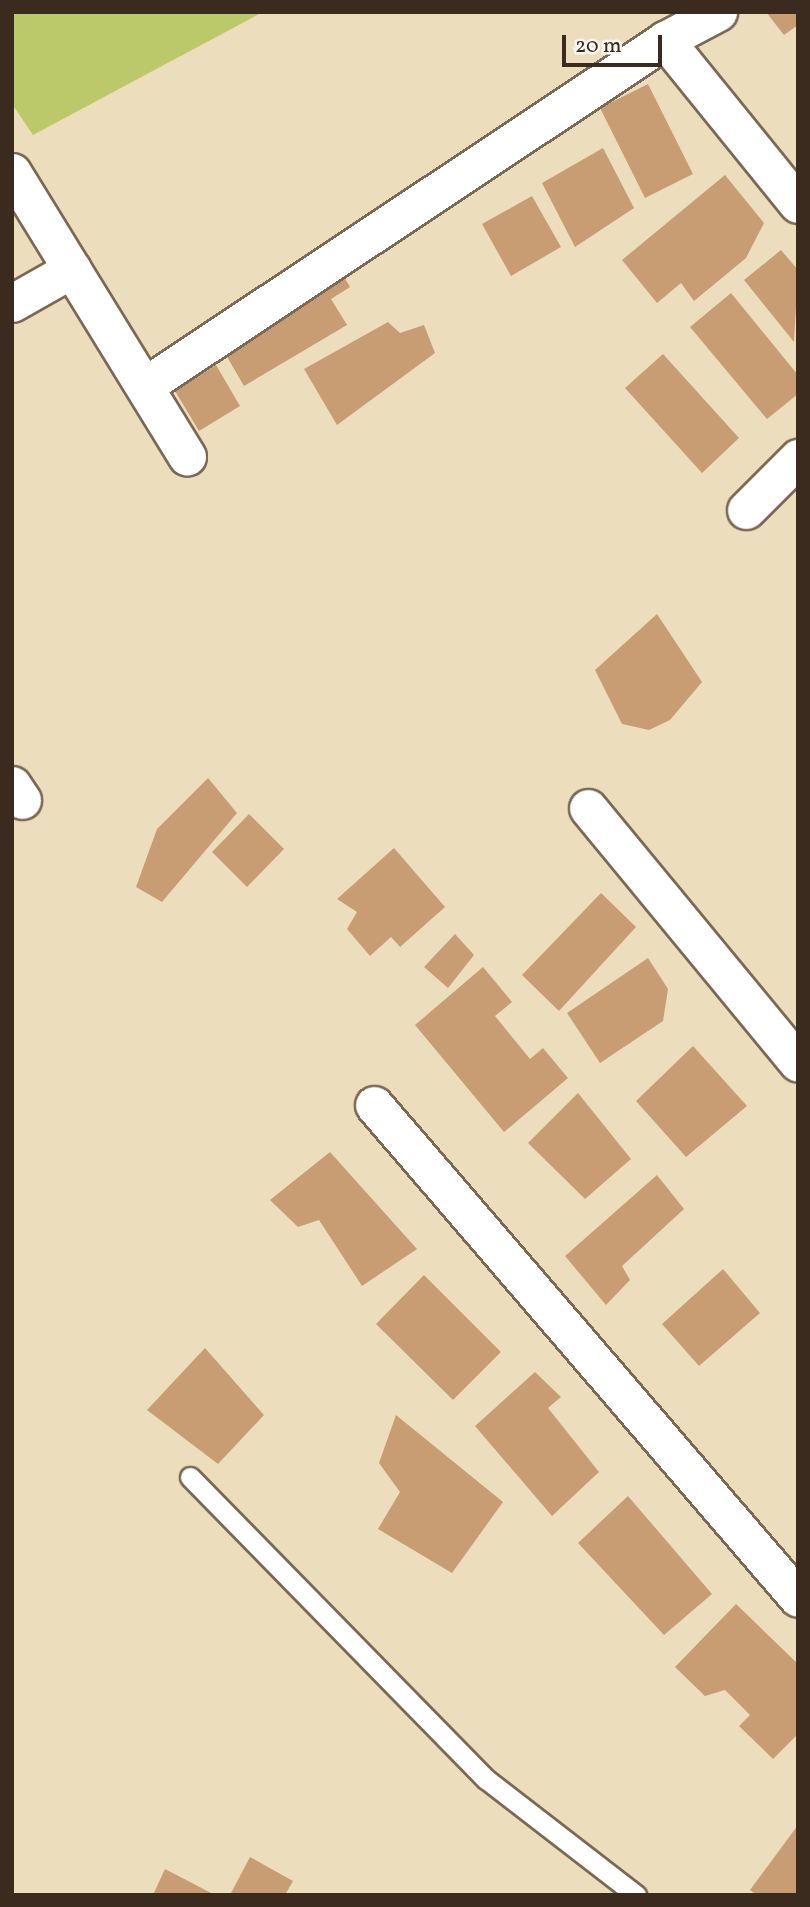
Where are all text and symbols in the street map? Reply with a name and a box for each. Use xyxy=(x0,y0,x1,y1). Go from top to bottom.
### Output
scale bar xyxy=(565,21,665,65)
text: 20 m xyxy=(575,32,621,61)

